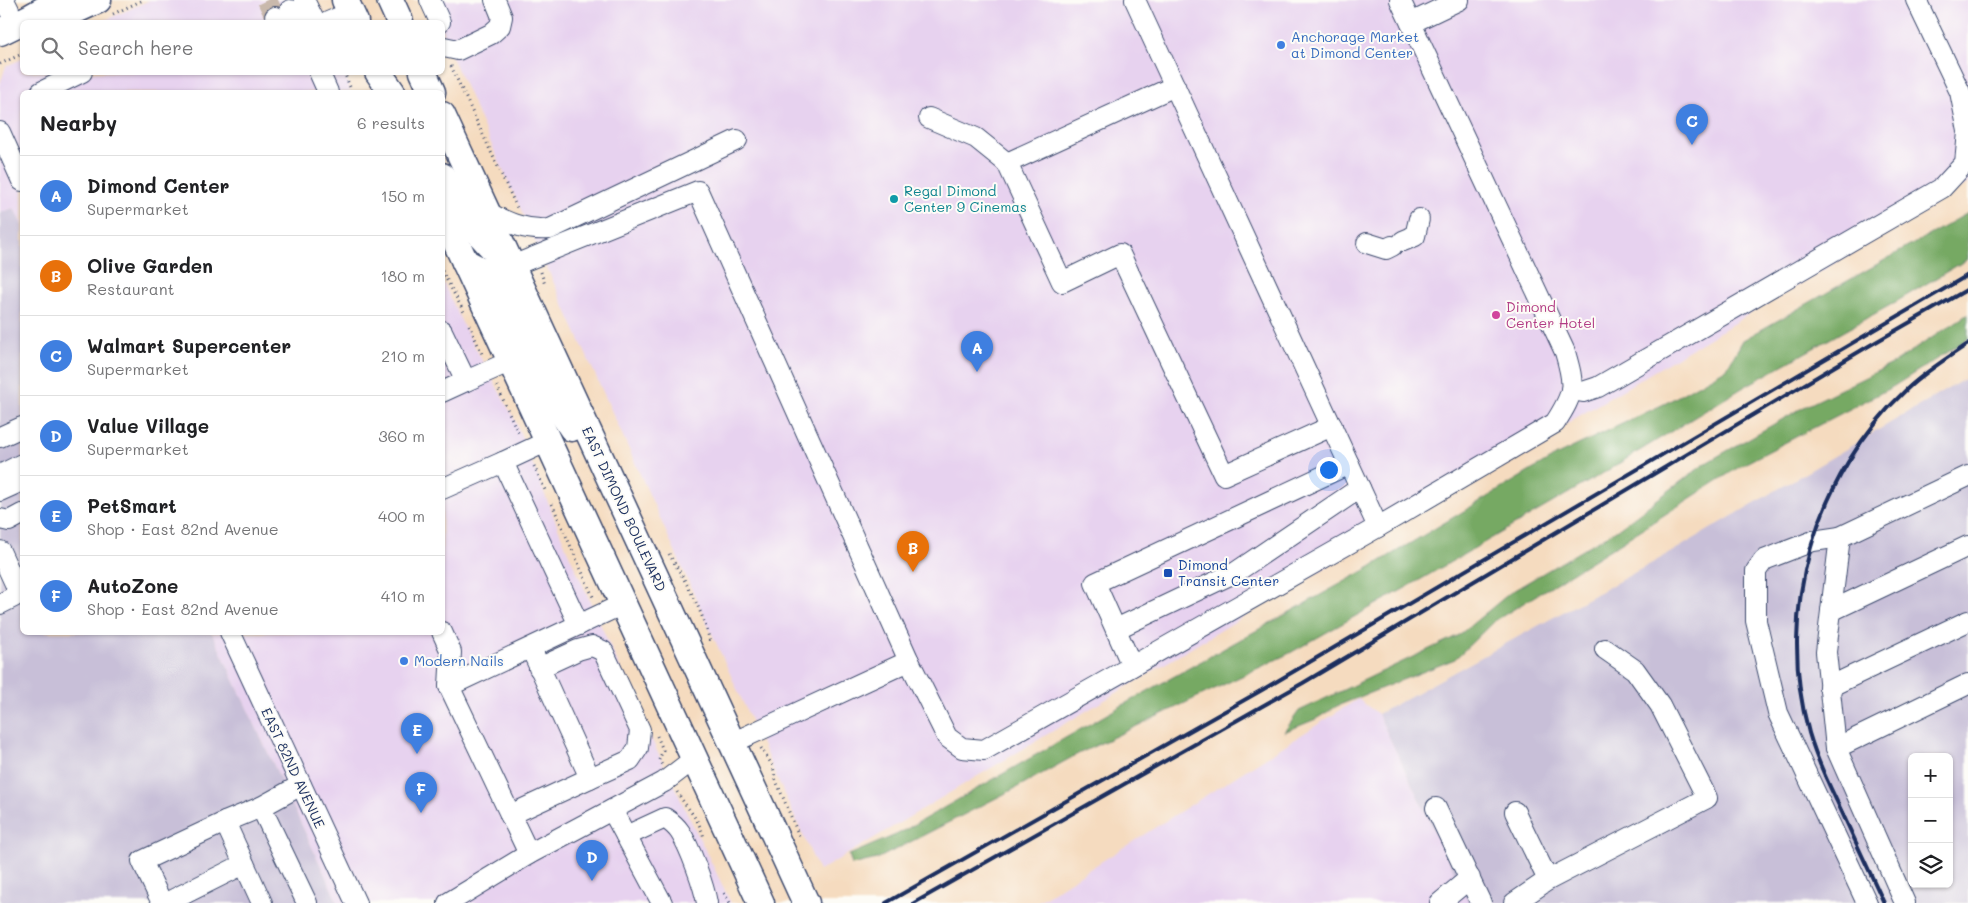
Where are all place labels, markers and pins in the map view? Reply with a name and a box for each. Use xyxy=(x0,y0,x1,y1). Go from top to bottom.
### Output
place label: Anchorage Market at Dimond Center xyxy=(1291,27,1419,62)
marker: Anchorage Market at Dimond Center xyxy=(1275,39,1287,51)
pin: C xyxy=(1676,104,1708,145)
place label: Regal Dimond Center 9 Cinemas xyxy=(904,181,1027,216)
marker: Regal Dimond Center 9 Cinemas xyxy=(888,193,900,205)
place label: Dimond Center Hotel xyxy=(1506,297,1595,332)
marker: Dimond Center Hotel xyxy=(1490,309,1502,321)
pin: A xyxy=(961,331,993,372)
pin: B xyxy=(897,531,929,572)
place label: Dimond Transit Center xyxy=(1178,555,1279,590)
marker: Dimond Transit Center xyxy=(1162,567,1174,579)
place label: Modern Nails xyxy=(414,651,504,670)
marker: Modern Nails xyxy=(398,655,410,667)
pin: E xyxy=(401,713,433,754)
pin: F xyxy=(405,772,437,813)
pin: D xyxy=(576,840,608,881)

